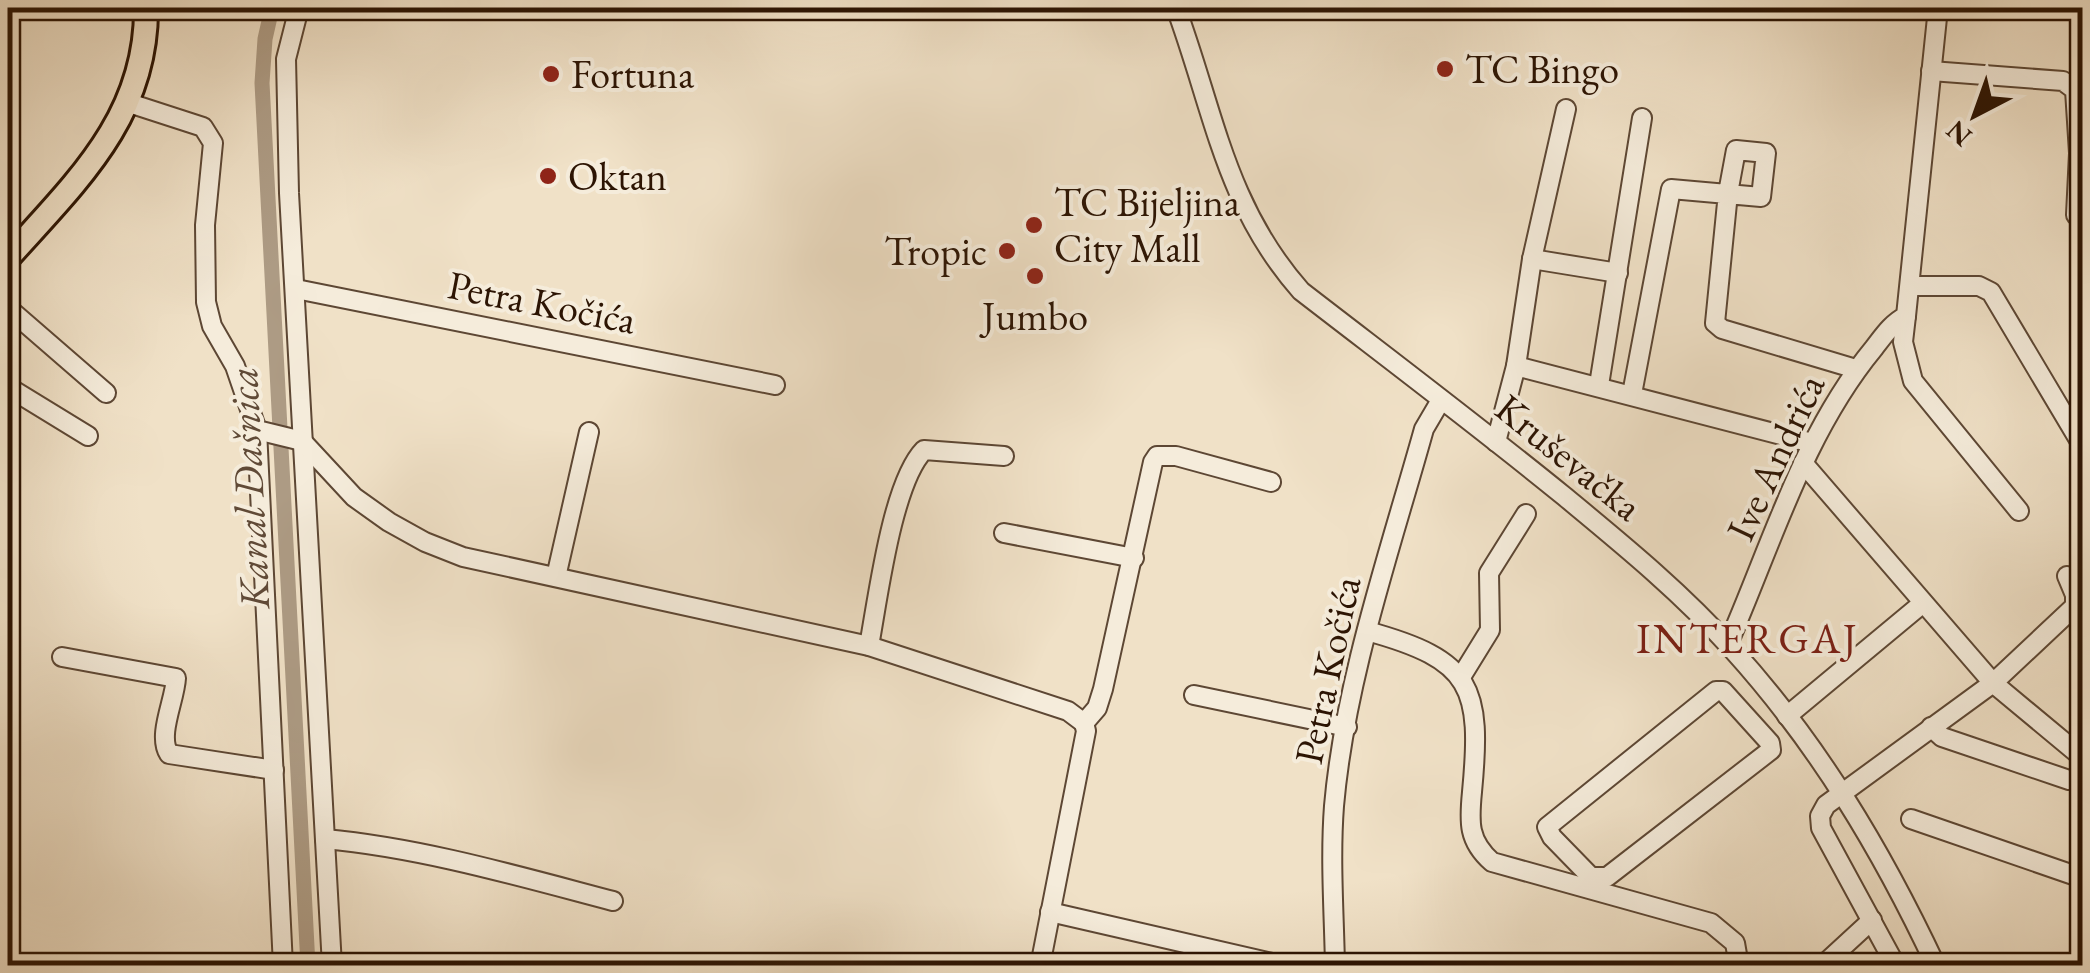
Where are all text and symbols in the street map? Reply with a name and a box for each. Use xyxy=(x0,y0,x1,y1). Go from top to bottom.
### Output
place label: TC Bingo xyxy=(1465,43,1619,95)
place label: Fortuna xyxy=(571,48,694,100)
marker: TC Bingo xyxy=(1434,58,1456,80)
marker: Fortuna xyxy=(540,63,562,85)
north arrow xyxy=(1925,65,2025,165)
text: N xyxy=(1938,113,1979,155)
place label: Oktan xyxy=(568,150,667,202)
marker: Oktan xyxy=(537,165,559,187)
place label: TC Bijeljina City Mall xyxy=(1054,176,1240,274)
marker: TC Bijeljina City Mall xyxy=(1023,214,1045,236)
place label: Tropic xyxy=(884,225,987,277)
marker: Tropic xyxy=(996,240,1018,262)
street label: Petra Kočića xyxy=(444,258,640,346)
marker: Jumbo xyxy=(1024,265,1046,287)
place label: Jumbo xyxy=(979,290,1088,342)
water label: Kanal Dašnica xyxy=(215,365,282,612)
street label: Ive Andrića xyxy=(1714,366,1836,548)
street label: Kruševačka xyxy=(1485,382,1653,532)
street label: Petra Kočića xyxy=(1282,571,1372,768)
district label: INTERGAJ xyxy=(1636,611,1860,666)

